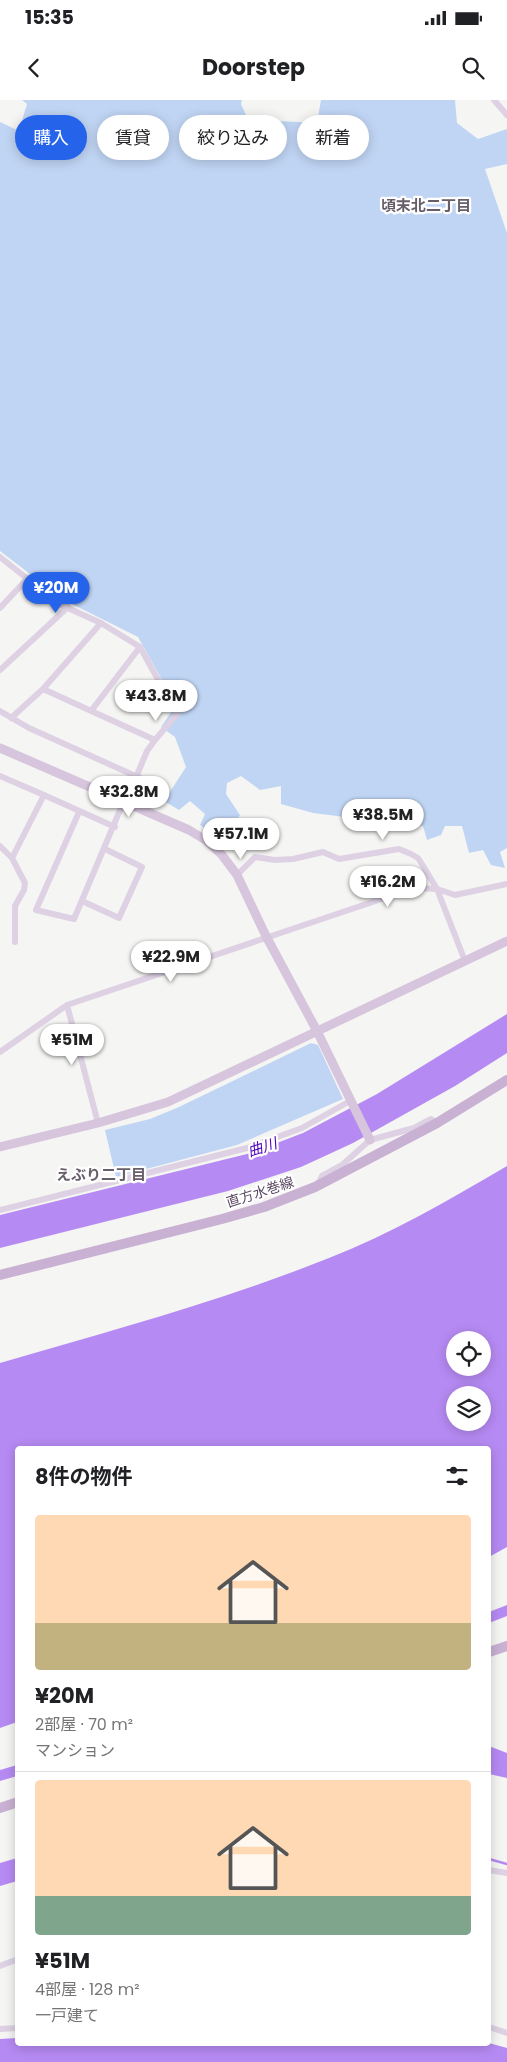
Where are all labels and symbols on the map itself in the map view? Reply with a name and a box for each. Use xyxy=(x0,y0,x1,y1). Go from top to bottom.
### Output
district label: 頃末北二丁目 xyxy=(381,195,471,216)
pin: ¥20M xyxy=(26,572,86,614)
pin: ¥43.8M xyxy=(115,680,197,722)
pin: ¥32.8M xyxy=(88,776,170,818)
pin: ¥38.5M xyxy=(342,798,424,841)
pin: ¥57.1M xyxy=(200,818,282,860)
pin: ¥16.2M xyxy=(347,866,429,908)
pin: ¥22.9M xyxy=(130,940,212,983)
pin: ¥51M xyxy=(42,1024,102,1066)
water label: 曲川 xyxy=(244,1132,281,1162)
district label: えぶり二丁目 xyxy=(56,1164,146,1185)
street label: 直方水巻線 xyxy=(224,1172,296,1212)

